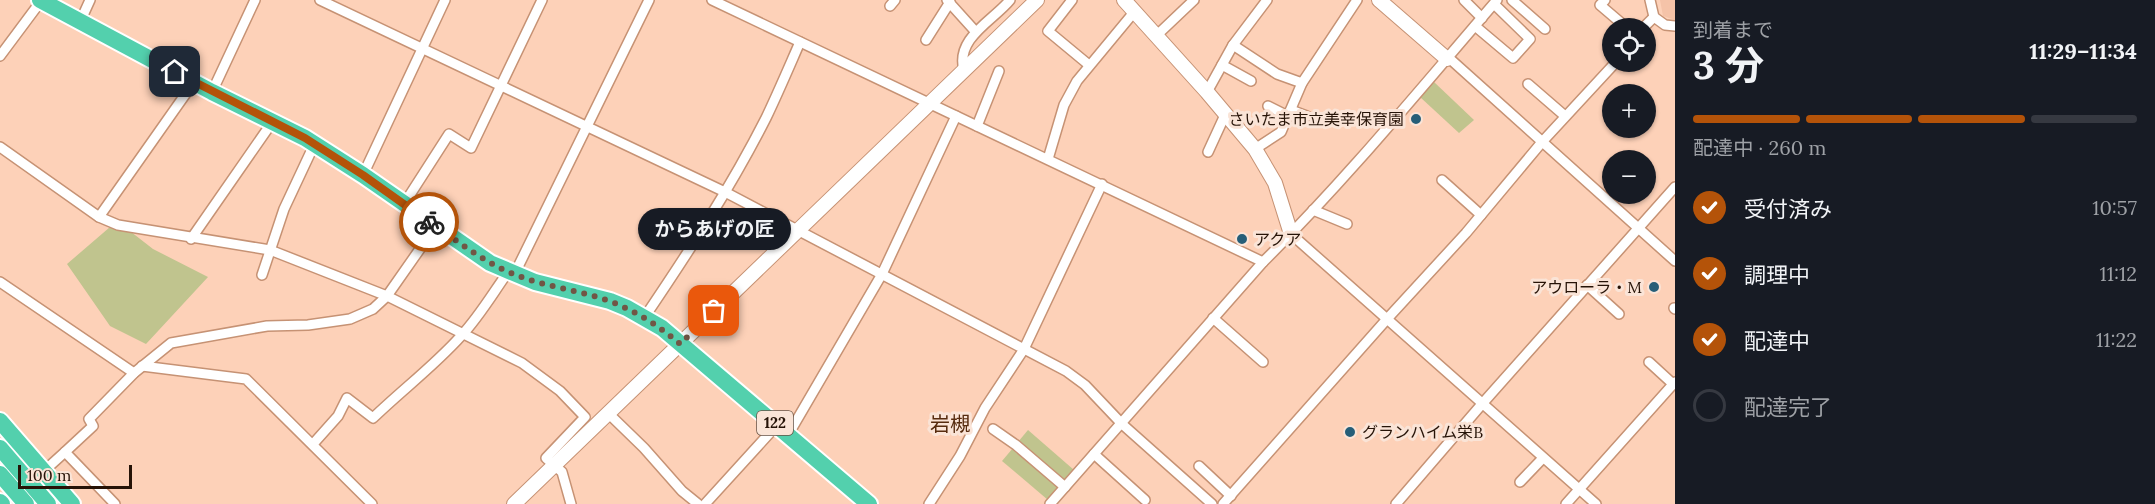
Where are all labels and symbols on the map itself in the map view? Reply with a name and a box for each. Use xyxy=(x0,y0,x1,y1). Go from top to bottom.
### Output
pin xyxy=(149,46,200,97)
place label: さいたま市立美幸保育園 xyxy=(1228,109,1404,129)
marker: さいたま市立美幸保育園 xyxy=(1409,112,1423,126)
courier xyxy=(399,192,459,252)
callout: からあげの匠 xyxy=(638,209,790,251)
place label: アクア xyxy=(1254,229,1301,249)
marker: アクア xyxy=(1235,232,1249,246)
place label: アウローラ・M xyxy=(1531,277,1642,297)
marker: アウローラ・M xyxy=(1647,280,1661,294)
pin xyxy=(688,285,739,336)
road number: 122 xyxy=(757,411,793,435)
district label: 岩槻 xyxy=(930,411,970,436)
place label: グランハイム栄B xyxy=(1362,422,1483,442)
marker: グランハイム栄B xyxy=(1343,425,1357,439)
scale bar xyxy=(18,462,132,490)

